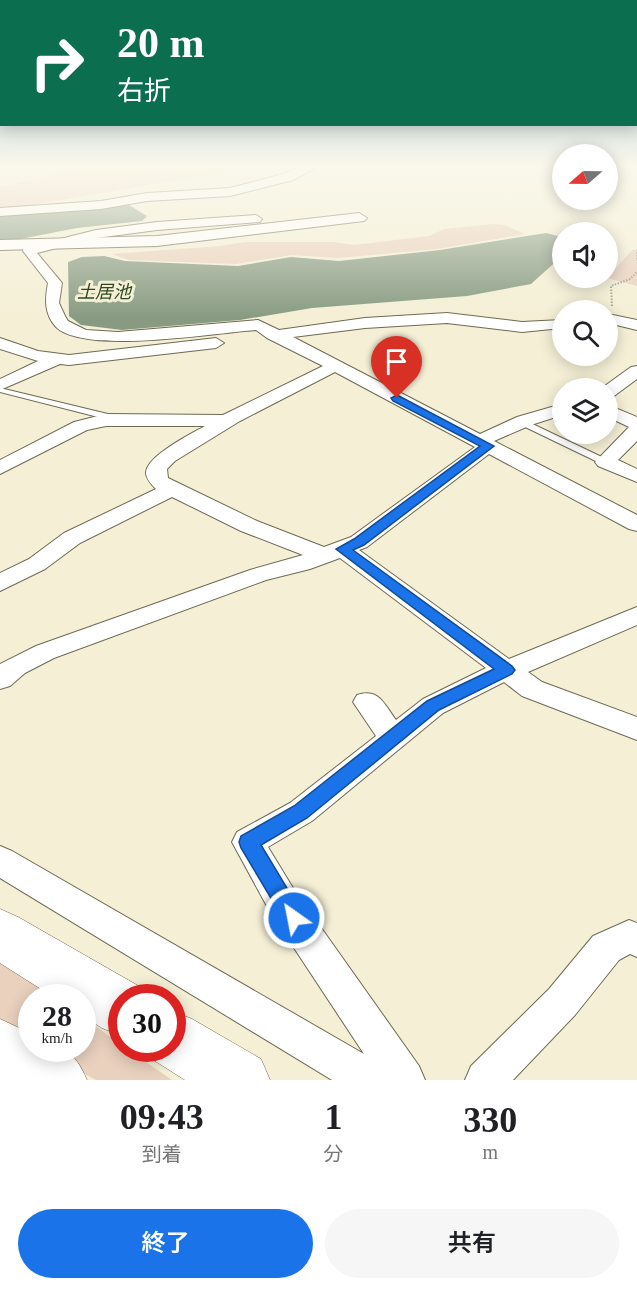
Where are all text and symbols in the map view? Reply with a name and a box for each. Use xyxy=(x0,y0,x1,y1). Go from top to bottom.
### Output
text: 20 m xyxy=(117,20,205,66)
icon: right xyxy=(18,24,96,102)
text: 右折 xyxy=(117,76,171,106)
north arrow xyxy=(552,144,618,210)
map controls xyxy=(552,144,618,444)
button: sound xyxy=(552,222,618,288)
water label: 土居池 xyxy=(77,282,133,302)
button: search xyxy=(552,300,618,366)
pin xyxy=(371,336,422,398)
icon: arrive xyxy=(380,345,413,378)
button: layers xyxy=(552,378,618,444)
position arrow xyxy=(262,886,326,950)
speed limit sign: 30 xyxy=(108,984,186,1062)
text: 28 xyxy=(42,999,72,1032)
text: km/h xyxy=(42,1030,72,1046)
text: 09:43 xyxy=(120,1097,204,1137)
text: 1 xyxy=(325,1097,343,1137)
text: 330 xyxy=(463,1100,517,1140)
text: m xyxy=(482,1141,498,1163)
text: 到着 xyxy=(142,1143,182,1165)
text: 分 xyxy=(324,1143,344,1165)
button: 終了 xyxy=(18,1209,313,1278)
button: 共有 xyxy=(325,1209,619,1278)

